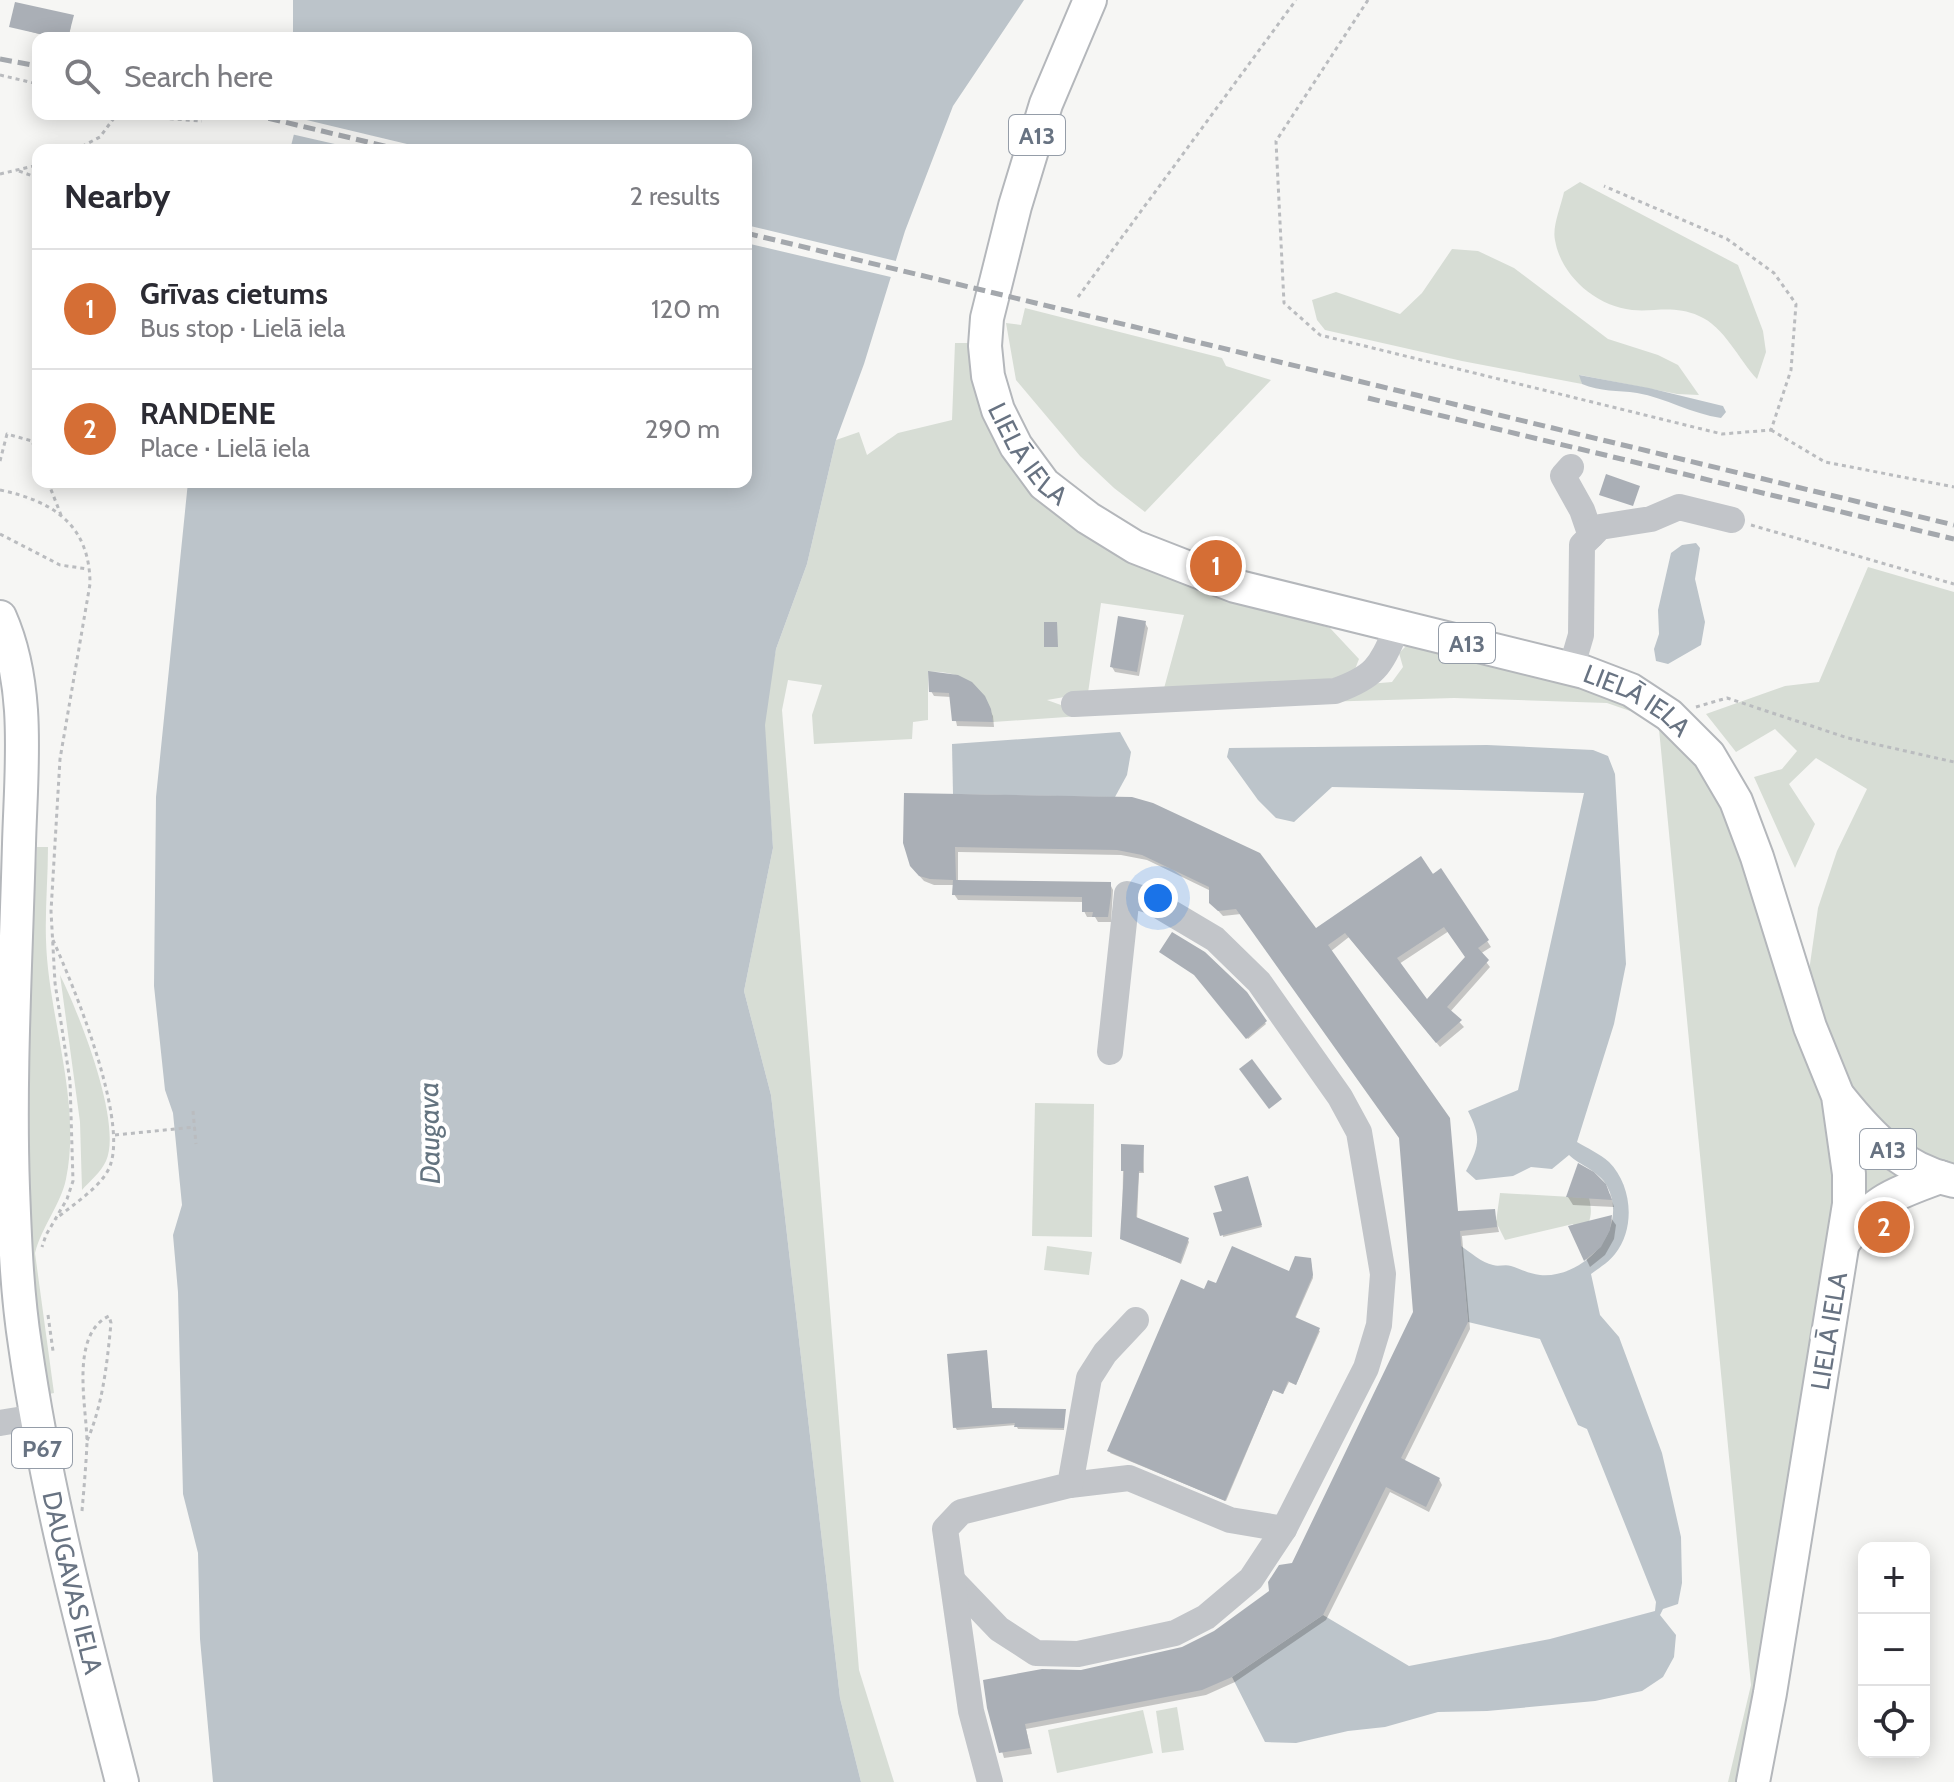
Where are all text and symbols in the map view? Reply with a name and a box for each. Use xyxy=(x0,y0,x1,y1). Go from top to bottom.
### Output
search box xyxy=(32,32,752,120)
icon: search xyxy=(60,54,104,98)
text: Search here xyxy=(124,58,273,95)
road number: A13 xyxy=(1009,115,1065,155)
text: Nearby xyxy=(64,175,171,217)
text: 2 results xyxy=(629,180,720,212)
text: Grīvas cietums xyxy=(140,275,328,312)
text: 1 xyxy=(85,293,95,325)
text: 120 m xyxy=(651,293,720,325)
text: Bus stop · Lielā iela xyxy=(140,312,345,344)
text: RANDENE xyxy=(140,395,276,432)
street label: LIELĀ IELA xyxy=(981,397,1074,512)
text: 2 xyxy=(83,413,97,445)
text: 290 m xyxy=(645,413,720,445)
text: Place · Lielā iela xyxy=(140,432,310,464)
pin: 1 xyxy=(1190,536,1242,596)
road number: A13 xyxy=(1439,623,1495,663)
street label: LIELĀ IELA xyxy=(1579,657,1697,743)
your location xyxy=(1138,878,1178,918)
water label: Daugava xyxy=(411,1081,447,1185)
road number: A13 xyxy=(1860,1129,1916,1169)
pin: 2 xyxy=(1858,1197,1910,1257)
street label: LIELĀ IELA xyxy=(1804,1270,1854,1392)
road number: P67 xyxy=(12,1428,72,1468)
street label: DAUGAVAS IELA xyxy=(35,1488,110,1678)
map controls xyxy=(1858,1542,1930,1758)
button: + xyxy=(1858,1542,1930,1614)
button: − xyxy=(1858,1614,1930,1686)
button: locate xyxy=(1858,1686,1930,1758)

